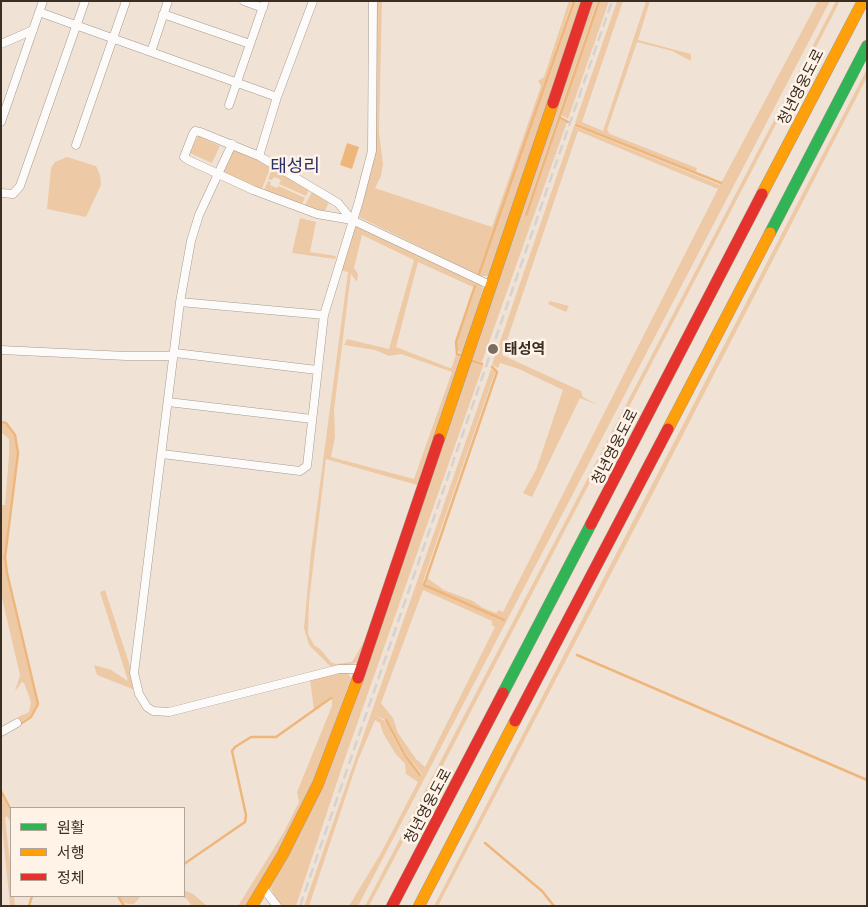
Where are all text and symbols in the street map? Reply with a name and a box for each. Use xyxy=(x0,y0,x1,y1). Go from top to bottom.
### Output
street label: 청년영웅도로 xyxy=(774,46,828,128)
district label: 태성리 xyxy=(270,155,320,177)
place label: 태성역 xyxy=(504,340,545,358)
marker: 태성역 xyxy=(486,342,500,356)
street label: 청년영웅도로 xyxy=(588,406,642,488)
street label: 청년영웅도로 xyxy=(401,765,455,847)
legend xyxy=(10,807,185,897)
text: 원활 xyxy=(57,818,85,836)
text: 서행 xyxy=(57,843,85,861)
text: 정체 xyxy=(57,868,85,886)

